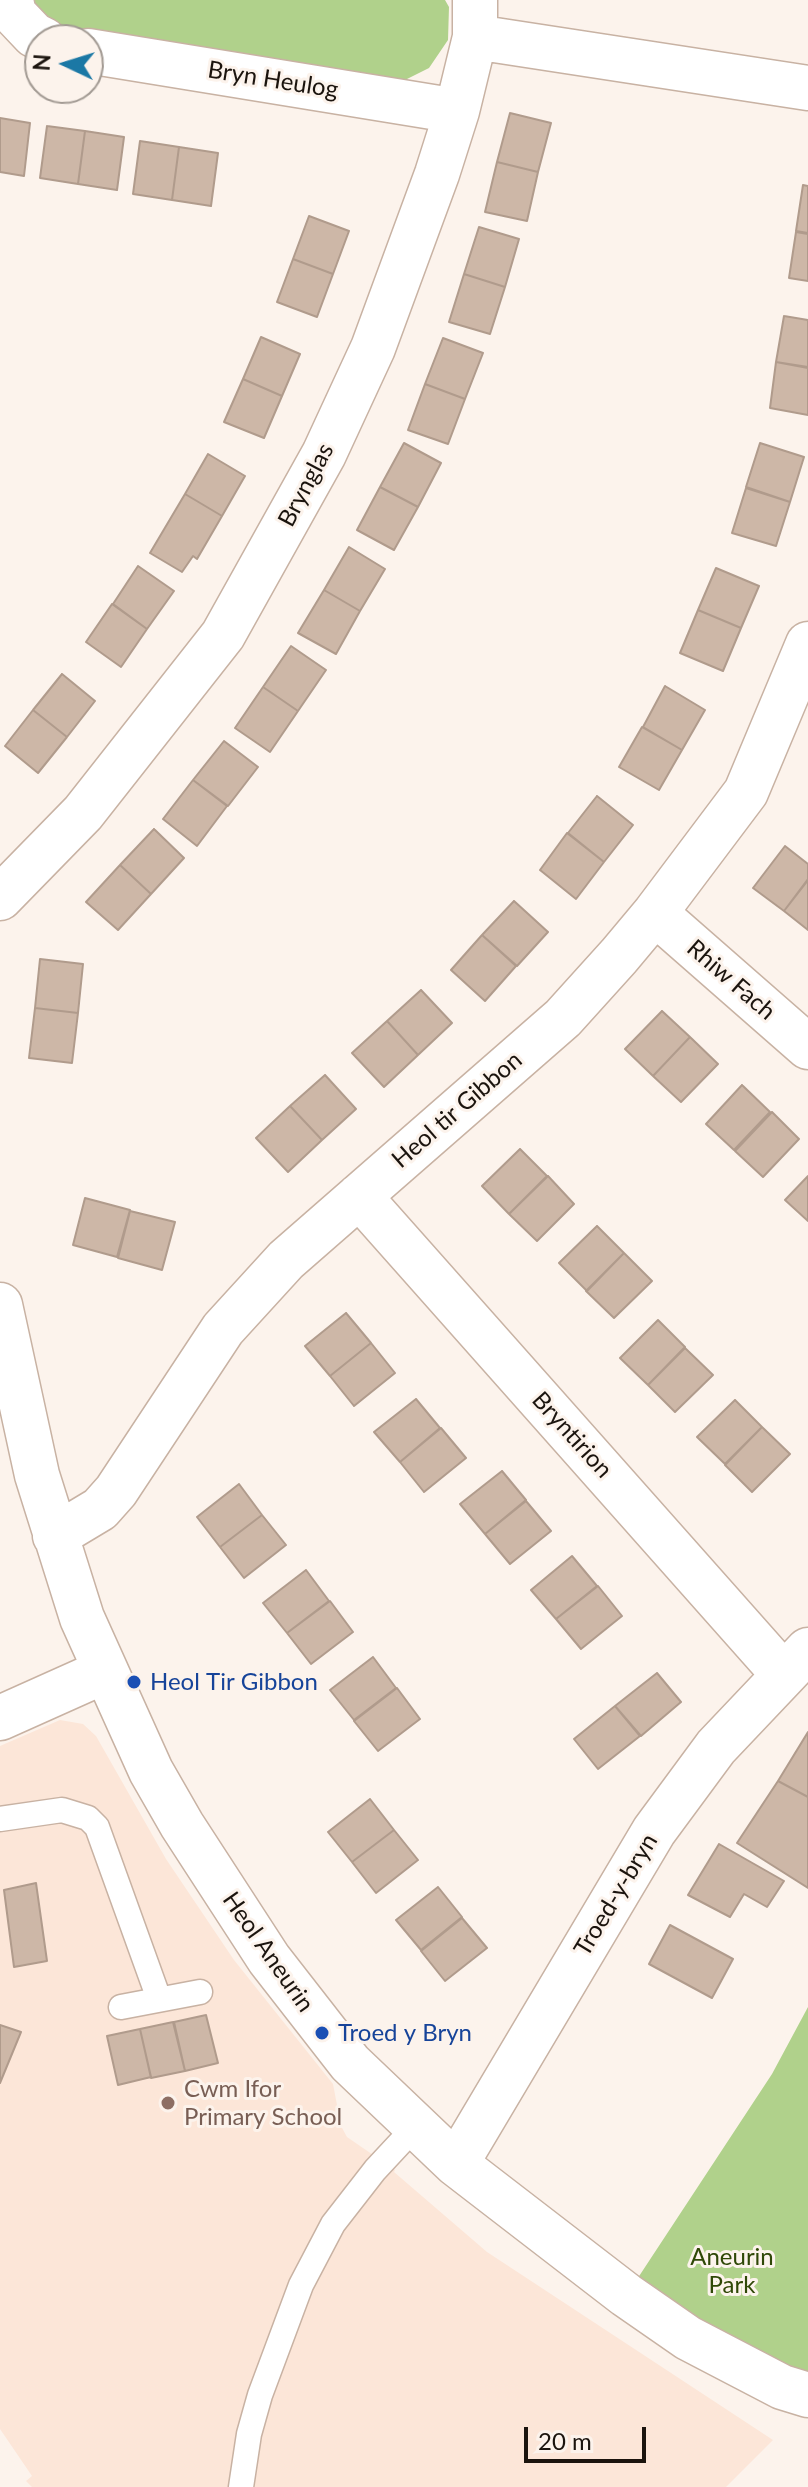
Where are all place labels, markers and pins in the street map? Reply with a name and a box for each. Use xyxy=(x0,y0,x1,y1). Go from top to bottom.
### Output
place label: Heol Tir Gibbon xyxy=(150,1668,318,1696)
marker: Heol Tir Gibbon xyxy=(125,1673,143,1691)
place label: Troed y Bryn xyxy=(338,2019,472,2047)
marker: Troed y Bryn xyxy=(313,2024,331,2042)
place label: Cwm Ifor Primary School xyxy=(184,2075,342,2131)
marker: Cwm Ifor Primary School xyxy=(159,2094,177,2112)

